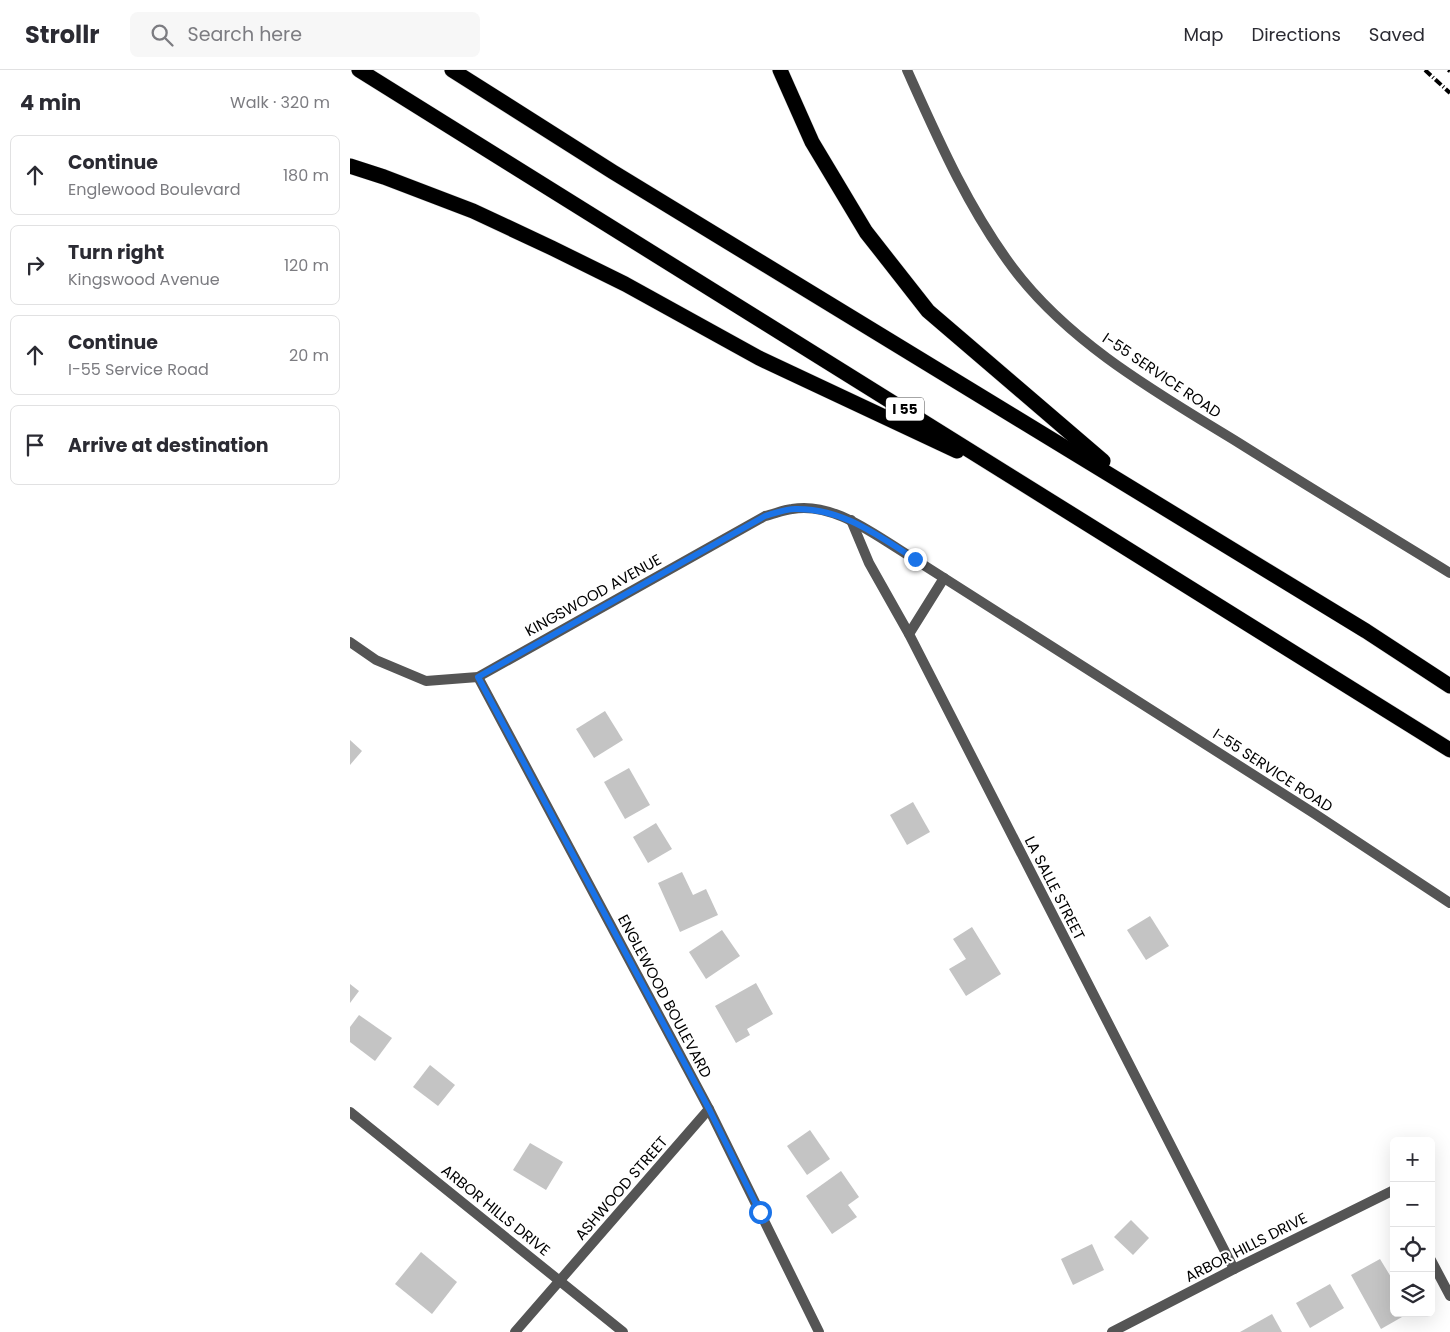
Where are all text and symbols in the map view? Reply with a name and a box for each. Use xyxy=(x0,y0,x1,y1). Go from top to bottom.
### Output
search box xyxy=(130,12,480,57)
text: Strollr xyxy=(25,18,100,51)
icon: search xyxy=(148,21,176,49)
text: Search here xyxy=(188,21,302,48)
text: Map xyxy=(1184,22,1223,47)
text: Directions xyxy=(1251,22,1341,47)
text: Saved xyxy=(1369,22,1425,47)
text: 4 min xyxy=(20,88,81,117)
text: Walk · 320 m xyxy=(230,91,330,114)
text: Continue xyxy=(68,149,158,176)
icon: ahead xyxy=(21,161,49,189)
text: 180 m xyxy=(283,164,329,187)
text: Englewood Boulevard xyxy=(68,178,241,201)
text: Turn right xyxy=(68,239,164,266)
icon: right xyxy=(21,251,49,279)
text: 120 m xyxy=(284,254,329,277)
text: Kingswood Avenue xyxy=(68,268,220,291)
street label: I-55 SERVICE ROAD xyxy=(1098,327,1226,423)
text: Continue xyxy=(68,329,158,356)
icon: ahead xyxy=(21,341,49,369)
text: 20 m xyxy=(289,344,329,367)
text: I-55 Service Road xyxy=(68,358,209,381)
road number: I 55 xyxy=(886,398,924,420)
icon: arrive xyxy=(21,431,49,459)
text: Arrive at destination xyxy=(68,432,269,459)
route end xyxy=(904,548,927,571)
street label: KINGSWOOD AVENUE xyxy=(521,549,665,641)
street label: I-55 SERVICE ROAD xyxy=(1209,723,1337,817)
street label: LA SALLE STREET xyxy=(1020,833,1090,943)
street label: ENGLEWOOD BOULEVARD xyxy=(613,911,717,1081)
street label: ASHWOOD STREET xyxy=(570,1131,672,1245)
map controls xyxy=(1390,1137,1435,1317)
button: + xyxy=(1390,1137,1435,1182)
street label: ARBOR HILLS DRIVE xyxy=(437,1160,555,1260)
button: − xyxy=(1390,1182,1435,1227)
route start xyxy=(749,1201,772,1224)
street label: ARBOR HILLS DRIVE xyxy=(1181,1207,1311,1287)
button: locate xyxy=(1390,1227,1435,1272)
button: layers xyxy=(1390,1272,1435,1317)

